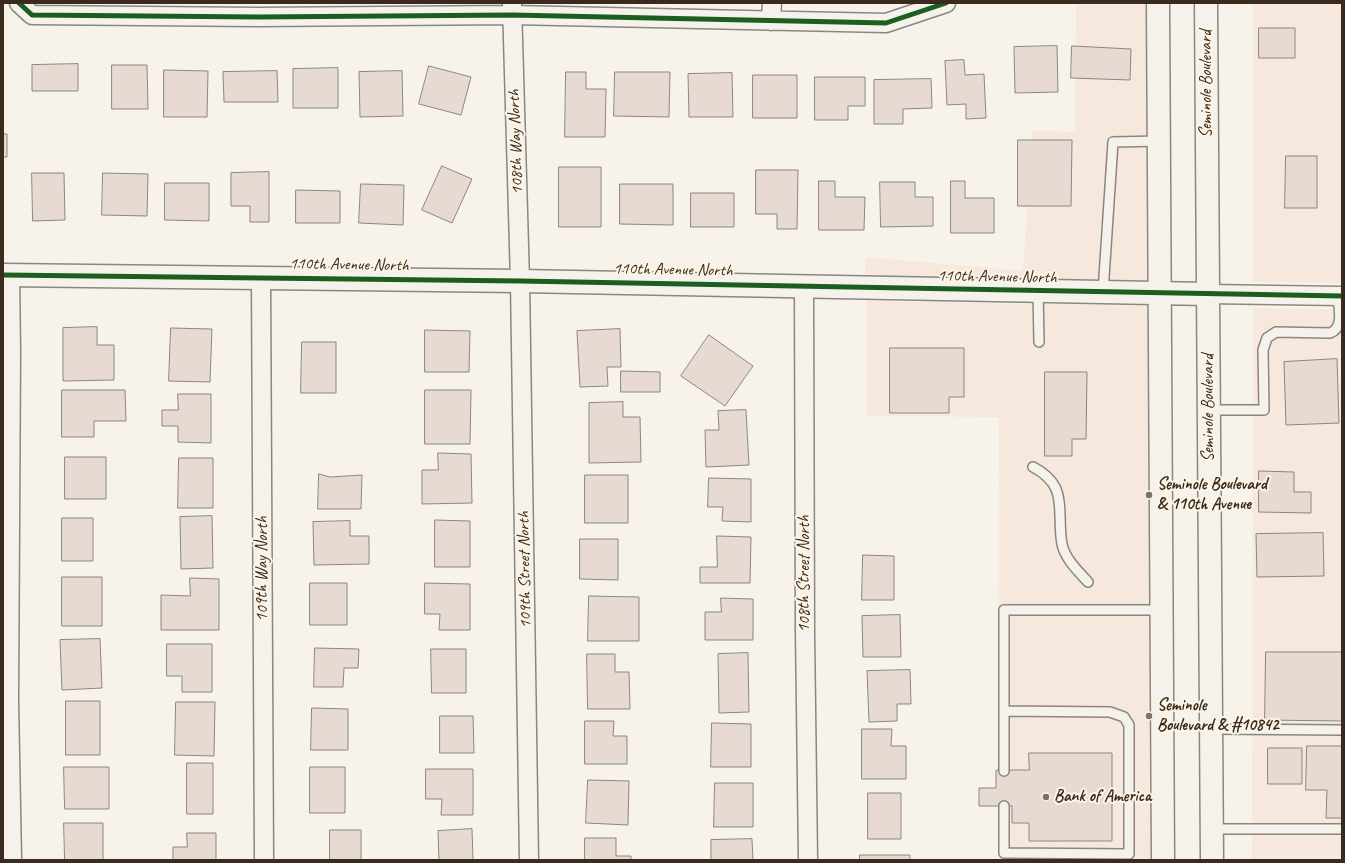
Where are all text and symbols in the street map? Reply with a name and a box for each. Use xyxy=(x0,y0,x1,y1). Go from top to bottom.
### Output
street label: Seminole Boulevard xyxy=(1197,30,1217,138)
street label: 108th Way North xyxy=(504,89,528,195)
street label: 110th Avenue North xyxy=(289,254,409,276)
street label: 110th Avenue North xyxy=(613,259,733,281)
street label: 110th Avenue North xyxy=(937,266,1057,288)
street label: Seminole Boulevard xyxy=(1199,354,1219,462)
place label: Seminole Boulevard & 110th Avenue xyxy=(1157,475,1267,515)
marker: Seminole Boulevard & 110th Avenue xyxy=(1144,490,1154,500)
street label: 109th Street North xyxy=(514,511,536,629)
street label: 108th Street North xyxy=(795,515,815,633)
street label: 109th Way North xyxy=(253,516,273,622)
place label: Seminole Boulevard & #10842 xyxy=(1157,696,1279,736)
marker: Seminole Boulevard & #10842 xyxy=(1144,711,1154,721)
place label: Bank of America xyxy=(1054,787,1151,807)
marker: Bank of America xyxy=(1041,792,1051,802)

